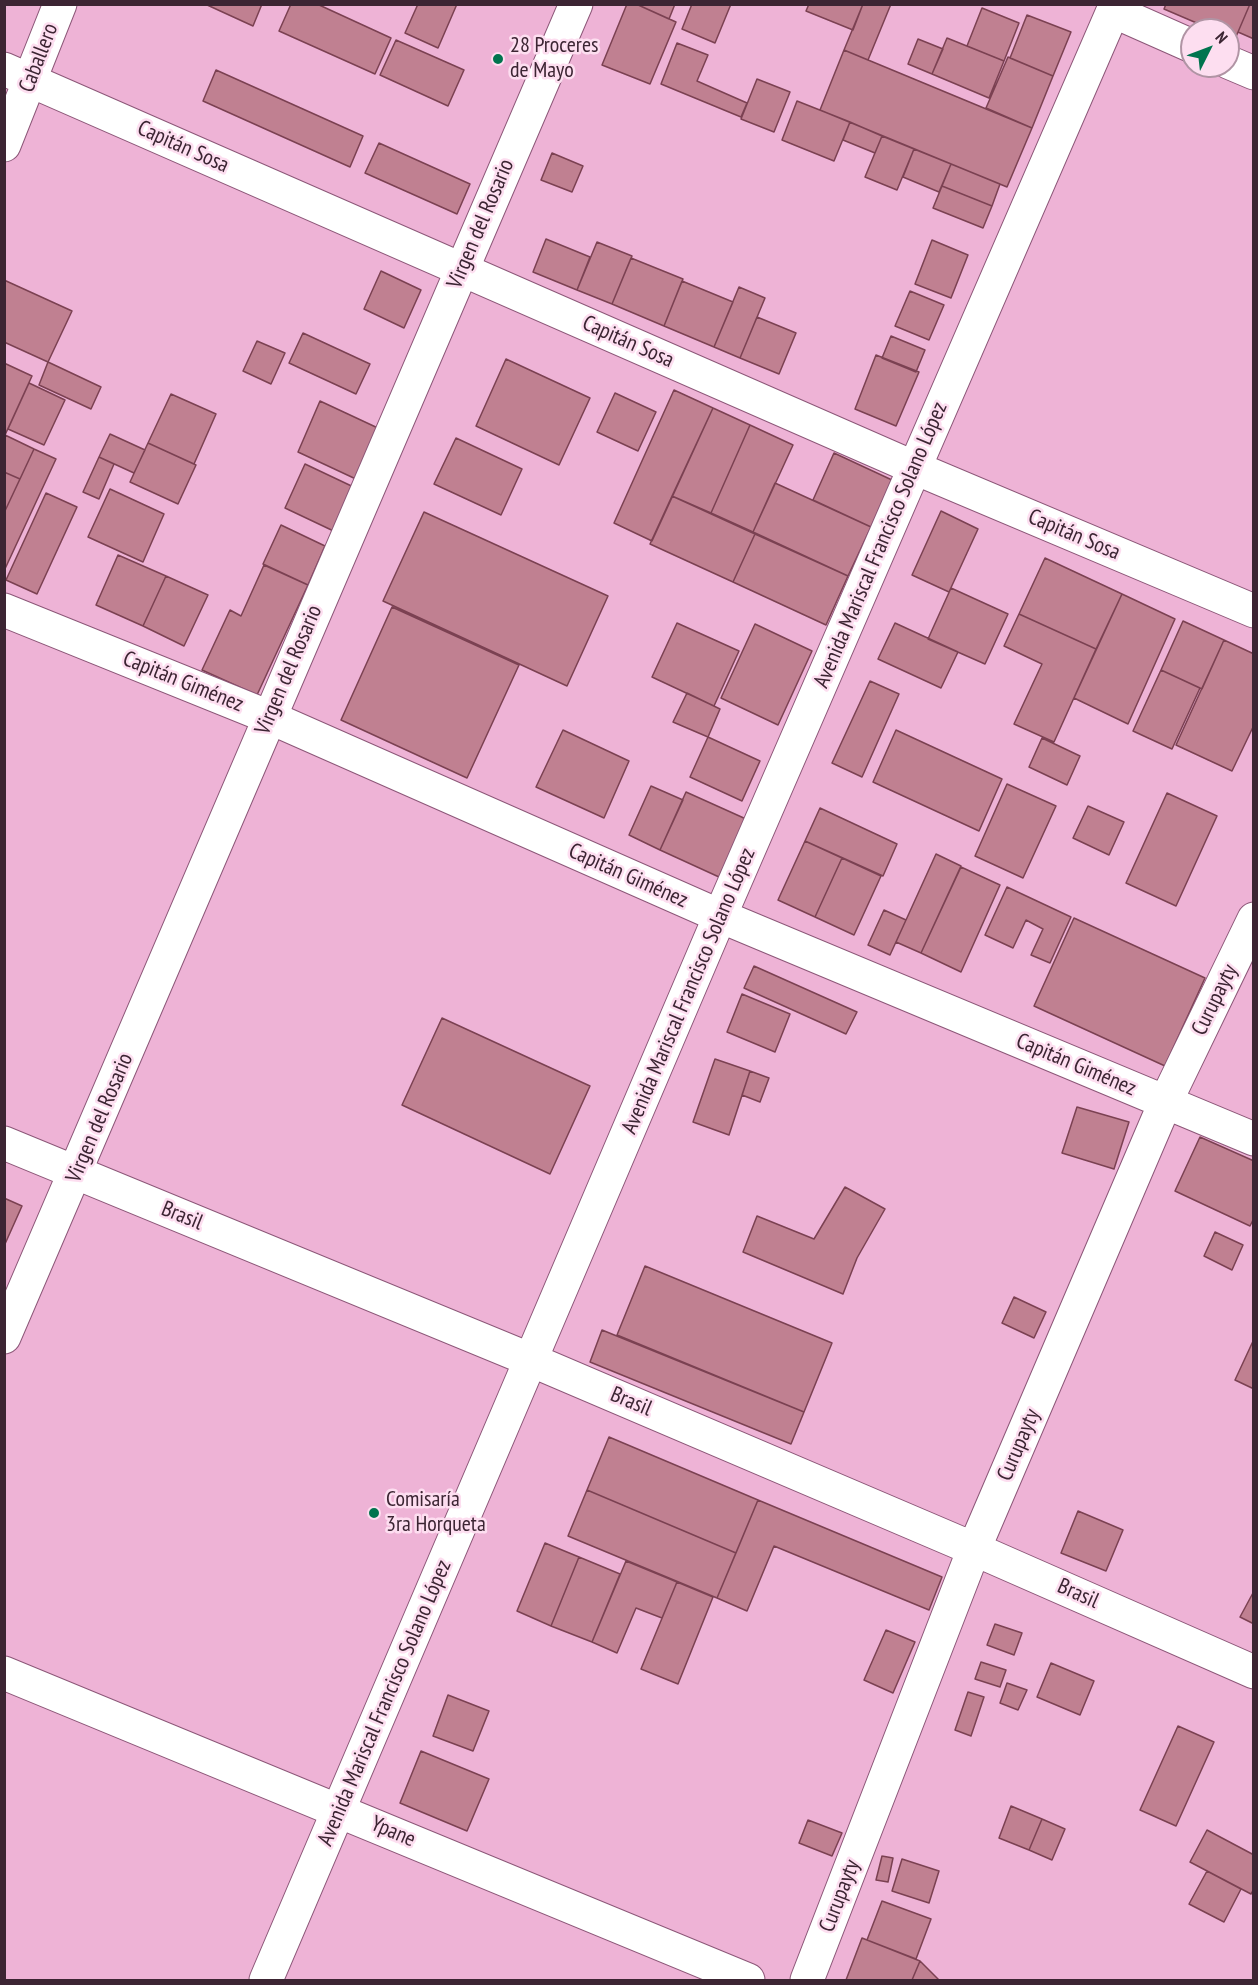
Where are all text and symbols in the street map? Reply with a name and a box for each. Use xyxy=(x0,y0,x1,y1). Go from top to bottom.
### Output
north arrow xyxy=(1180,18,1240,78)
street label: Caballero xyxy=(14,20,64,96)
text: N xyxy=(1212,27,1232,47)
place label: 28 Proceres de Mayo xyxy=(510,33,598,84)
marker: 28 Proceres de Mayo xyxy=(491,52,505,66)
street label: Capitán Sosa xyxy=(133,115,233,179)
street label: Virgen del Rosario xyxy=(442,155,520,293)
street label: Capitán Sosa xyxy=(578,310,678,374)
street label: Avenida Mariscal Francisco Solano López xyxy=(809,398,953,692)
street label: Capitán Sosa xyxy=(1024,504,1124,566)
street label: Virgen del Rosario xyxy=(250,601,328,739)
street label: Capitán Giménez xyxy=(119,646,247,718)
street label: Capitán Giménez xyxy=(564,838,692,914)
street label: Avenida Mariscal Francisco Solano López xyxy=(617,844,761,1138)
street label: Curupayty xyxy=(1187,960,1243,1040)
street label: Capitán Giménez xyxy=(1012,1028,1140,1102)
street label: Virgen del Rosario xyxy=(61,1049,139,1187)
street label: Brasil xyxy=(157,1196,207,1236)
street label: Brasil xyxy=(606,1382,656,1422)
street label: Curupayty xyxy=(992,1405,1046,1485)
place label: Comisaría 3ra Horqueta xyxy=(386,1487,486,1538)
marker: Comisaría 3ra Horqueta xyxy=(367,1506,381,1520)
street label: Avenida Mariscal Francisco Solano López xyxy=(313,1556,457,1850)
street label: Brasil xyxy=(1053,1573,1103,1615)
street label: Ypane xyxy=(367,1811,419,1853)
street label: Curupayty xyxy=(814,1856,866,1936)

